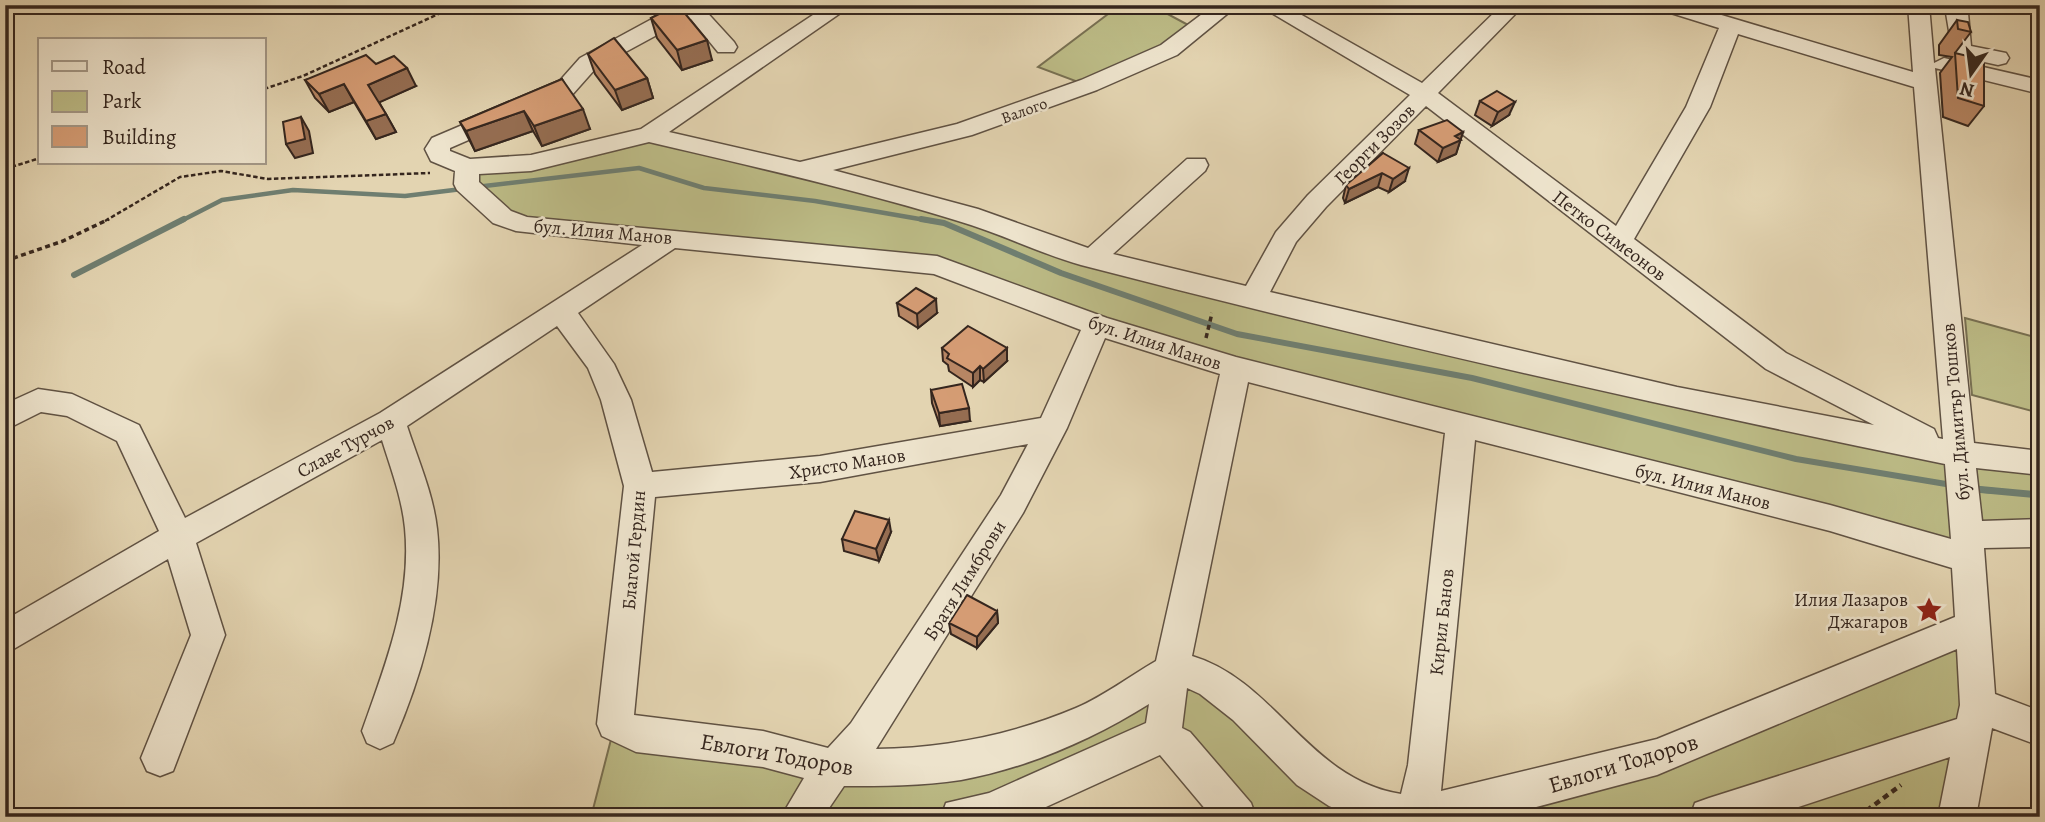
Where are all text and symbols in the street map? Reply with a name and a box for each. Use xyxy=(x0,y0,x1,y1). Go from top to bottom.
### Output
legend xyxy=(38,38,266,164)
north arrow xyxy=(1937,38,2007,108)
text: Road xyxy=(102,53,146,81)
text: N xyxy=(1957,75,1977,104)
text: Park xyxy=(102,87,142,115)
street label: Валого xyxy=(998,92,1051,129)
street label: Георги Зозов xyxy=(1328,98,1421,191)
text: Building xyxy=(102,123,177,151)
street label: Петко Симеонов xyxy=(1547,184,1672,287)
street label: бул. Илия Манов xyxy=(532,213,673,251)
street label: бул. Илия Манов xyxy=(1085,309,1225,377)
street label: бул. Димитър Тошков xyxy=(1935,322,1977,502)
street label: Славе Турчов xyxy=(292,409,399,484)
street label: Христо Манов xyxy=(787,442,907,486)
street label: бул. Илия Манов xyxy=(1632,458,1773,516)
street label: Благой Гердин xyxy=(616,489,652,611)
street label: Братя Лимброви xyxy=(917,515,1012,646)
street label: Кирил Банов xyxy=(1423,567,1461,677)
place label: Илия Лазаров Джагаров xyxy=(1794,587,1908,635)
place icon: Илия Лазаров Джагаров xyxy=(1914,595,1944,625)
street label: Евлоги Тодоров xyxy=(698,726,856,783)
street label: Евлоги Тодоров xyxy=(1545,726,1702,801)

